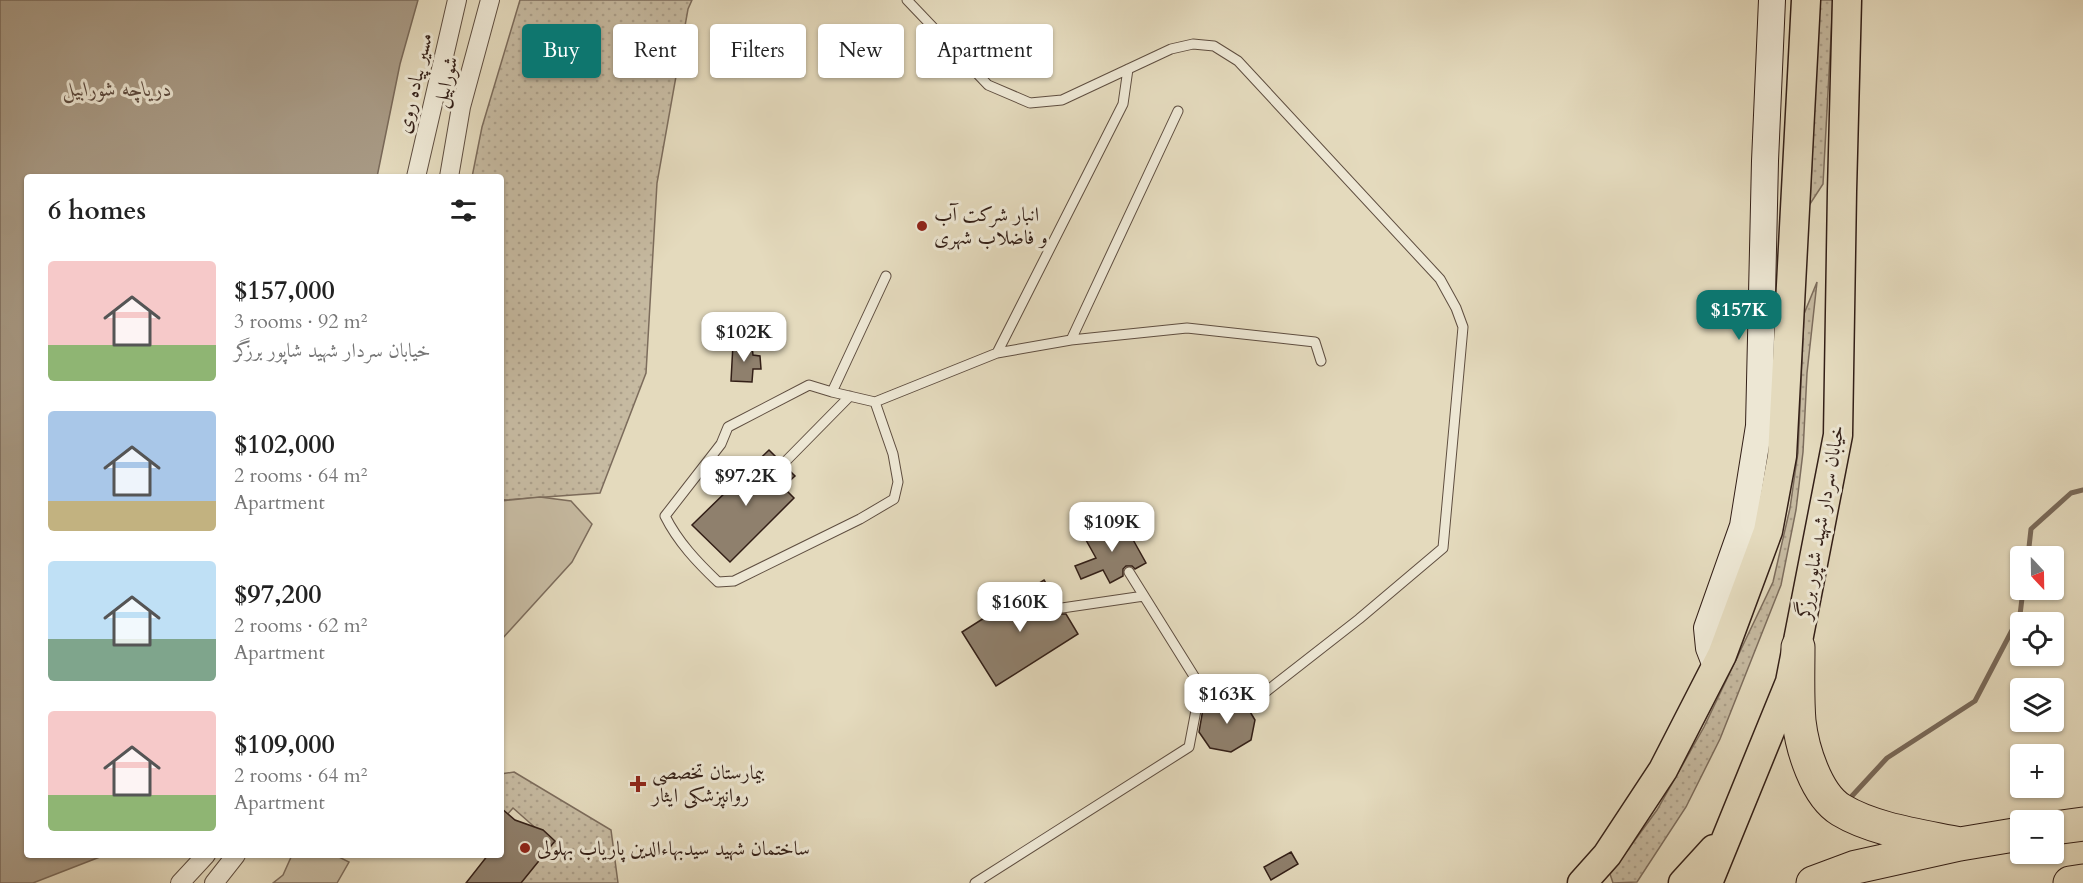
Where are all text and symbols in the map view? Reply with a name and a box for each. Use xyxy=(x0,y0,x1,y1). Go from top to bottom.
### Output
chip: Buy xyxy=(522,24,601,78)
chip: Rent xyxy=(613,24,698,78)
chip: Filters xyxy=(710,24,806,78)
chip: New xyxy=(818,24,904,78)
chip: Apartment xyxy=(916,24,1053,78)
street label: مسیر پیاده روی xyxy=(390,30,439,136)
street label: شورابیل xyxy=(426,54,466,111)
water label: دریاچه شورابیل xyxy=(62,75,172,104)
text: 6 homes xyxy=(48,193,146,228)
icon: filters xyxy=(447,194,480,227)
place label: انبار شرکت آب و فاضلاب شهری xyxy=(934,201,1048,251)
marker: انبار شرکت آب و فاضلاب شهری xyxy=(915,219,929,233)
text: $157,000 xyxy=(234,273,335,308)
icon: home xyxy=(96,285,168,357)
pin: $157K xyxy=(1697,290,1781,341)
text: $157K xyxy=(1710,296,1768,323)
text: 3 rooms · 92 m² xyxy=(234,308,367,335)
pin: $102K xyxy=(702,312,786,363)
text: $102K xyxy=(715,318,773,345)
text: خیابان سردار شهید شاپور برزگر xyxy=(234,337,431,364)
street label: خیابان سردار شهید شاپور برزگر xyxy=(1790,423,1852,623)
text: $102,000 xyxy=(234,427,335,462)
icon: home xyxy=(96,435,168,507)
pin: $97.2K xyxy=(697,456,795,507)
text: 2 rooms · 64 m² xyxy=(234,462,367,489)
text: $97.2K xyxy=(715,462,777,489)
text: Apartment xyxy=(234,489,325,516)
pin: $109K xyxy=(1070,502,1154,553)
text: $109K xyxy=(1083,508,1141,535)
north arrow xyxy=(2010,546,2064,600)
map controls xyxy=(2010,546,2064,864)
text: $97,200 xyxy=(234,577,322,612)
pin: $160K xyxy=(978,582,1062,633)
icon: home xyxy=(96,585,168,657)
text: $160K xyxy=(991,588,1049,615)
text: 2 rooms · 62 m² xyxy=(234,612,367,639)
button: locate xyxy=(2010,612,2064,666)
text: Apartment xyxy=(234,639,325,666)
pin: $163K xyxy=(1185,674,1269,725)
button: layers xyxy=(2010,678,2064,732)
text: $163K xyxy=(1198,680,1256,707)
text: $109,000 xyxy=(234,727,335,762)
icon: home xyxy=(96,735,168,807)
button: + xyxy=(2010,744,2064,798)
place label: بیمارستان تخصصی روانپزشکی ایثار xyxy=(650,759,765,809)
text: 2 rooms · 64 m² xyxy=(234,762,367,789)
marker: بیمارستان تخصصی روانپزشکی ایثار xyxy=(629,775,647,793)
text: Apartment xyxy=(234,789,325,816)
button: − xyxy=(2010,810,2064,864)
place label: ساختمان شهید سیدبهاءالدین پاریاب بهلولی xyxy=(537,835,810,863)
marker: ساختمان شهید سیدبهاءالدین پاریاب بهلولی xyxy=(518,841,532,855)

